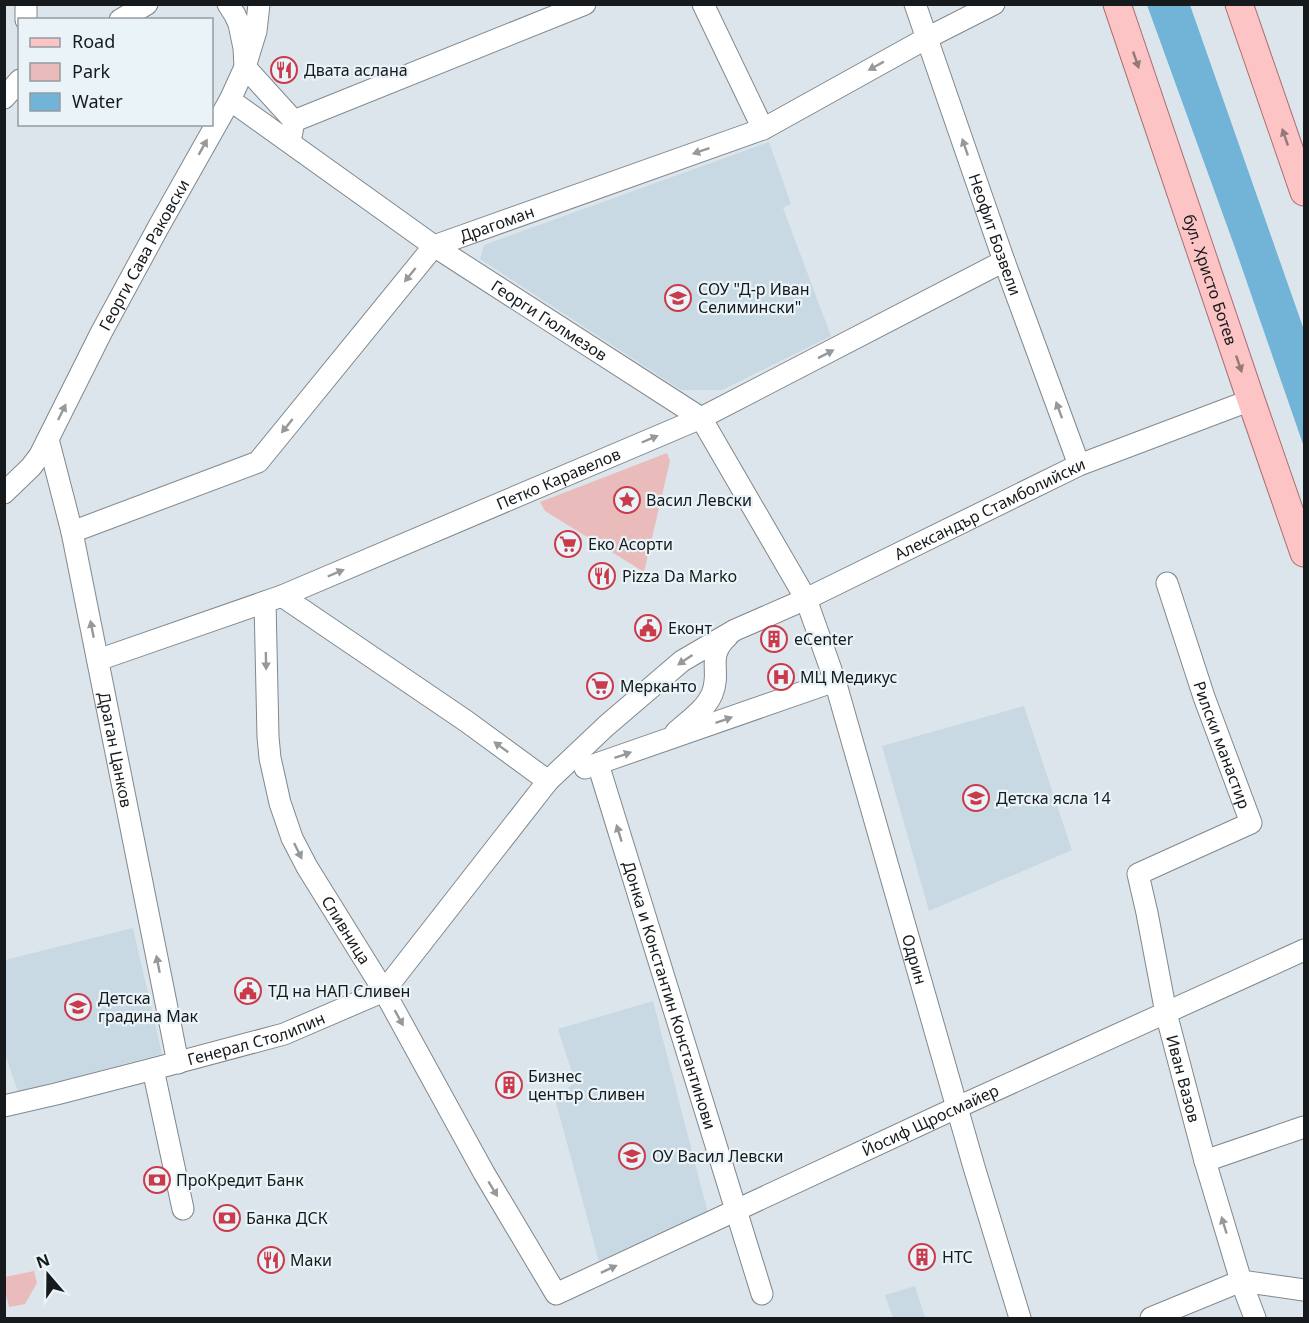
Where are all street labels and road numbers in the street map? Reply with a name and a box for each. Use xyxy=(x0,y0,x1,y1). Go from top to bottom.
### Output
street label: Неофит Бозвели xyxy=(964,171,1027,299)
street label: Георги Сава Раковски xyxy=(93,175,194,334)
street label: Драгоман xyxy=(456,200,537,247)
street label: бул. Христо Ботев xyxy=(1178,211,1243,348)
street label: Георги Гюлмезов xyxy=(487,275,612,366)
street label: Петко Каравелов xyxy=(493,443,624,515)
street label: Александър Стамболийски xyxy=(891,453,1088,565)
street label: Рилски манастир xyxy=(1189,678,1256,812)
street label: Драган Цанков xyxy=(93,690,138,809)
street label: Донка и Константин Константинови xyxy=(618,858,721,1132)
street label: Сливница xyxy=(316,891,376,969)
street label: Одрин xyxy=(897,931,932,987)
street label: Генерал Столипин xyxy=(185,1007,328,1070)
street label: Иван Вазов xyxy=(1161,1032,1205,1125)
street label: Йосиф Щросмайер xyxy=(858,1079,1002,1161)

